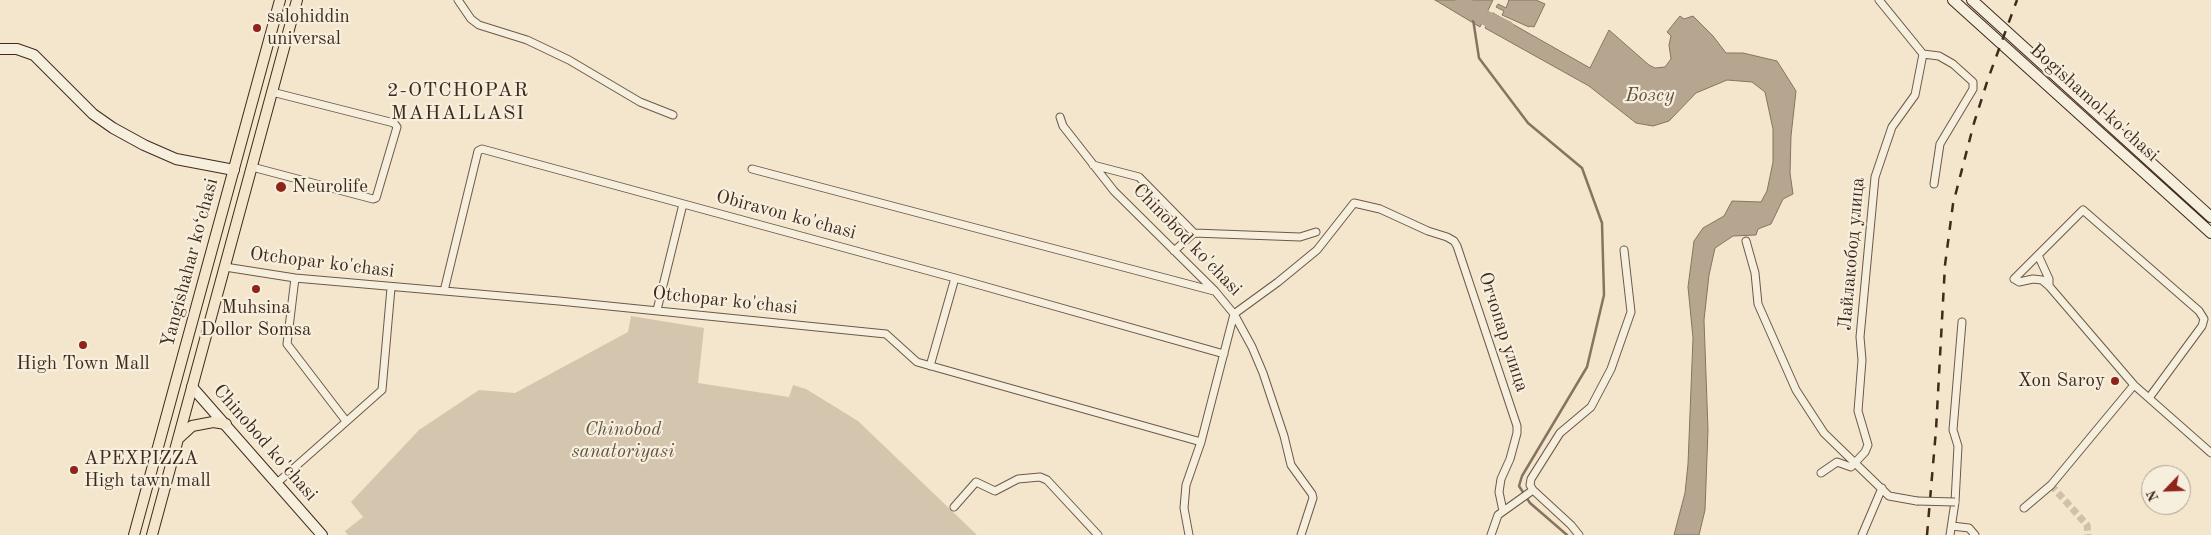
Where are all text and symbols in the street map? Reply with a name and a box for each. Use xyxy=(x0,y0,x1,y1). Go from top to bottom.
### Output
place label: salohiddin universal xyxy=(267,6,350,50)
marker: salohiddin universal xyxy=(251,22,263,34)
street label: Bogishamol ko'chasi xyxy=(2025,39,2163,167)
district label: 2-OTCHOPAR MAHALLASI xyxy=(386,79,530,126)
water label: Бозсу xyxy=(1625,84,1675,108)
street label: Yangishahar ko‘chasi xyxy=(156,176,224,350)
place label: Neurolife xyxy=(292,176,368,198)
street label: Лайлакобод улица xyxy=(1834,176,1870,332)
street label: Chinobod ko'chasi xyxy=(1128,179,1246,301)
marker: Neurolife xyxy=(274,180,288,194)
street label: Obiravon ko'chasi xyxy=(713,185,859,245)
street label: Otchopar ko'chasi xyxy=(248,243,396,283)
street label: Отчопар улица xyxy=(1473,269,1533,395)
street label: Otchopar ko'chasi xyxy=(651,282,799,320)
marker: Muhsina Dollor Somsa xyxy=(250,283,262,295)
place label: Muhsina Dollor Somsa xyxy=(201,297,311,341)
marker: High Town Mall xyxy=(77,339,89,351)
place label: High Town Mall xyxy=(16,353,150,375)
place label: Xon Saroy xyxy=(2018,370,2105,392)
marker: Xon Saroy xyxy=(2109,375,2121,387)
street label: Chinobod ko'chasi xyxy=(208,380,322,506)
park label: Chinobod sanatoriyasi xyxy=(572,419,674,463)
place label: APEXPIZZA High tawn mall xyxy=(84,448,211,492)
marker: APEXPIZZA High tawn mall xyxy=(68,464,80,476)
north arrow xyxy=(2141,465,2191,515)
text: N xyxy=(2145,488,2162,503)

